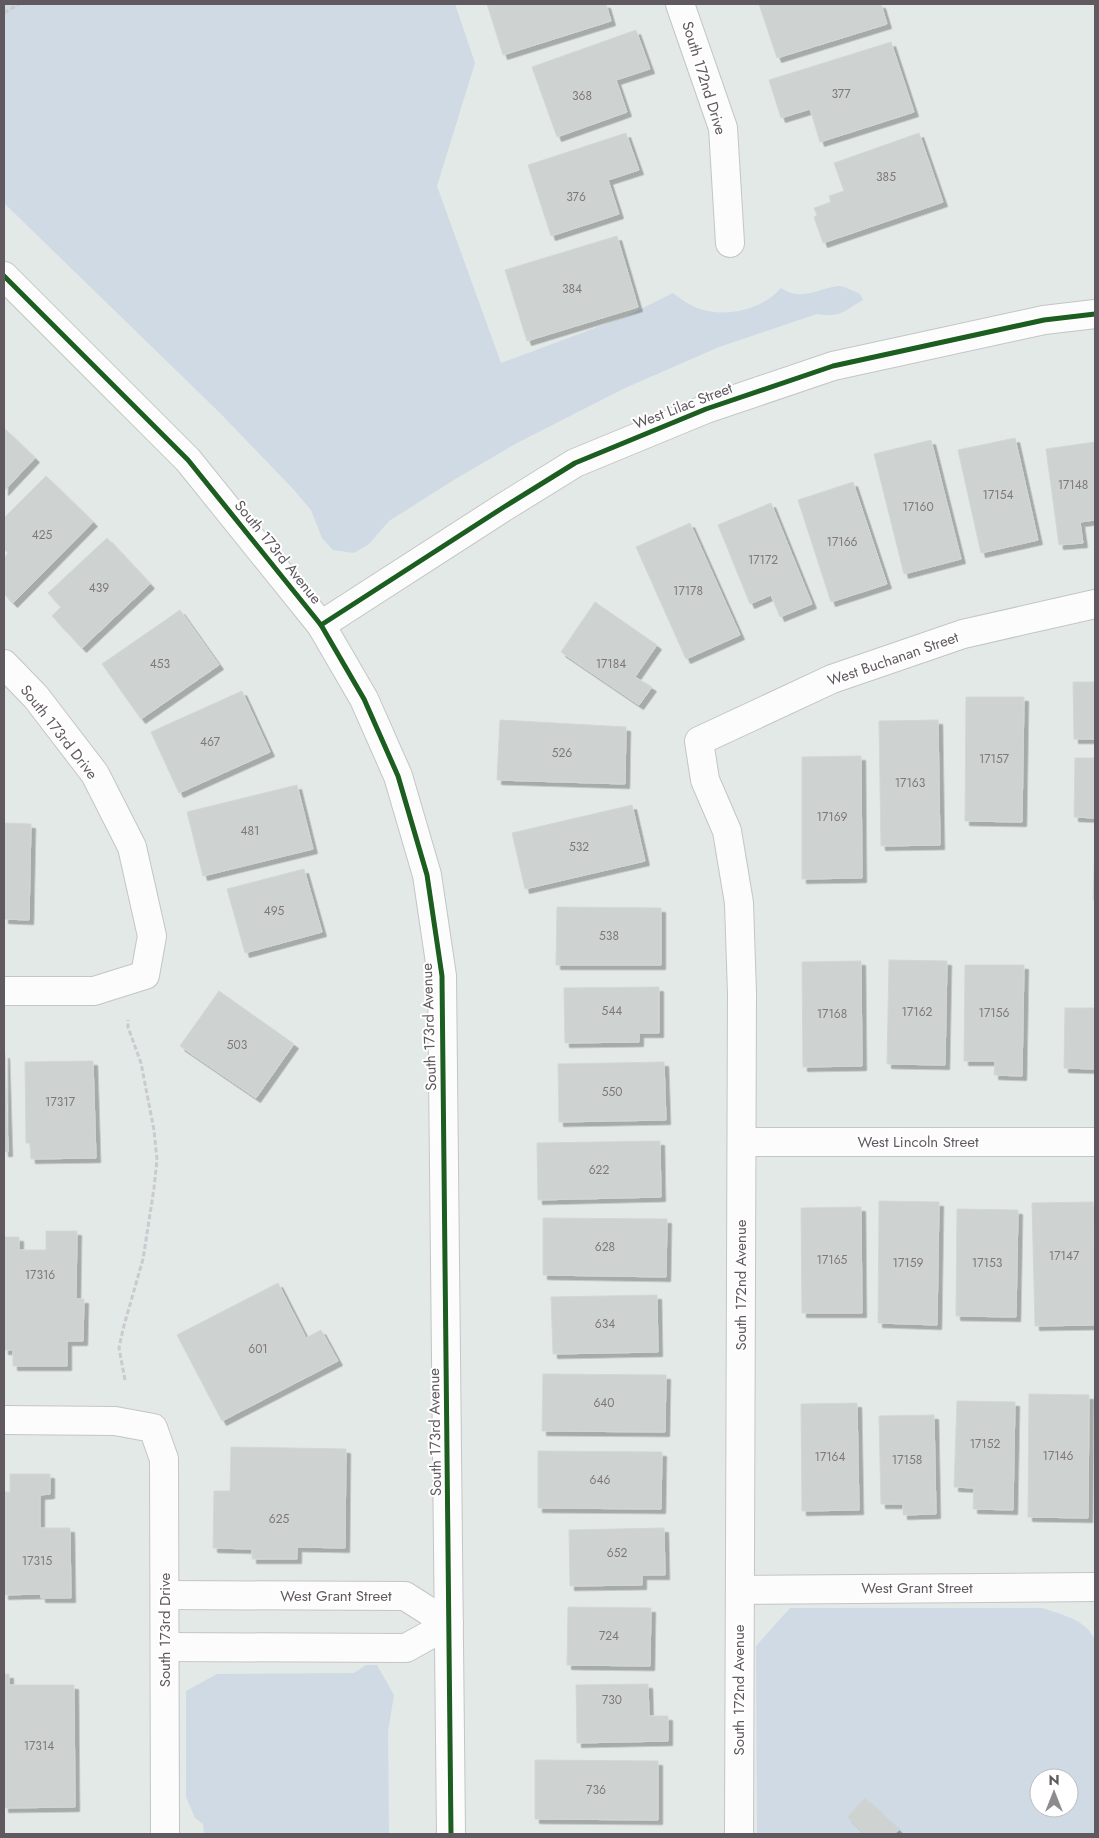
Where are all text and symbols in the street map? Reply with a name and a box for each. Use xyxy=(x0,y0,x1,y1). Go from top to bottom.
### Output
street label: South 172nd Drive xyxy=(676,19,732,138)
house number: 377 xyxy=(832,85,851,103)
house number: 368 xyxy=(572,87,592,105)
house number: 385 xyxy=(876,168,896,186)
house number: 376 xyxy=(566,188,586,206)
house number: 384 xyxy=(562,280,582,298)
street label: West Lilac Street xyxy=(630,377,736,435)
house number: 17148 xyxy=(1058,476,1088,494)
house number: 17154 xyxy=(983,486,1013,504)
street label: South 173rd Avenue xyxy=(229,495,327,609)
house number: 17160 xyxy=(902,498,934,516)
house number: 425 xyxy=(32,526,53,544)
house number: 17166 xyxy=(827,533,858,551)
house number: 17172 xyxy=(748,551,778,569)
house number: 439 xyxy=(89,579,109,597)
house number: 17178 xyxy=(673,582,703,600)
street label: West Buchanan Street xyxy=(825,626,962,692)
house number: 453 xyxy=(150,655,171,673)
house number: 17184 xyxy=(596,655,626,673)
street label: South 173rd Drive xyxy=(15,680,103,784)
house number: 467 xyxy=(200,733,221,751)
house number: 526 xyxy=(552,744,572,762)
house number: 17157 xyxy=(979,750,1010,768)
house number: 17163 xyxy=(895,774,926,792)
house number: 17169 xyxy=(817,808,848,826)
house number: 481 xyxy=(241,822,259,840)
house number: 532 xyxy=(569,838,589,856)
house number: 495 xyxy=(264,902,285,920)
house number: 538 xyxy=(599,927,619,945)
street label: South 173rd Avenue xyxy=(416,962,442,1091)
house number: 544 xyxy=(602,1002,622,1020)
house number: 17162 xyxy=(902,1003,933,1021)
house number: 17156 xyxy=(979,1004,1009,1022)
house number: 17168 xyxy=(817,1005,847,1023)
house number: 503 xyxy=(227,1036,248,1054)
house number: 550 xyxy=(602,1083,622,1101)
house number: 17317 xyxy=(45,1093,76,1111)
street label: West Lincoln Street xyxy=(857,1131,979,1153)
house number: 622 xyxy=(589,1161,609,1179)
street label: South 172nd Avenue xyxy=(730,1219,752,1351)
house number: 628 xyxy=(595,1238,615,1256)
house number: 17147 xyxy=(1049,1247,1080,1265)
house number: 17165 xyxy=(817,1251,848,1269)
house number: 17159 xyxy=(893,1254,923,1272)
house number: 17153 xyxy=(972,1254,1003,1272)
house number: 17316 xyxy=(25,1266,55,1284)
house number: 634 xyxy=(595,1315,615,1333)
house number: 601 xyxy=(248,1340,268,1358)
street label: South 173rd Avenue xyxy=(423,1368,447,1496)
house number: 640 xyxy=(593,1394,615,1412)
house number: 17152 xyxy=(970,1435,1001,1453)
house number: 17146 xyxy=(1042,1447,1074,1465)
house number: 17164 xyxy=(814,1448,846,1466)
house number: 17158 xyxy=(892,1451,922,1469)
house number: 646 xyxy=(590,1471,610,1489)
house number: 625 xyxy=(269,1510,289,1528)
house number: 652 xyxy=(607,1544,627,1562)
house number: 17315 xyxy=(22,1552,52,1570)
street label: South 173rd Drive xyxy=(154,1572,176,1687)
street label: West Grant Street xyxy=(861,1577,973,1599)
street label: West Grant Street xyxy=(280,1585,392,1607)
street label: South 172nd Avenue xyxy=(728,1624,750,1756)
house number: 724 xyxy=(599,1627,619,1645)
house number: 730 xyxy=(602,1691,622,1709)
house number: 17314 xyxy=(24,1737,54,1755)
north arrow xyxy=(1029,1768,1079,1818)
text: N xyxy=(1048,1770,1060,1790)
house number: 736 xyxy=(586,1781,606,1799)

